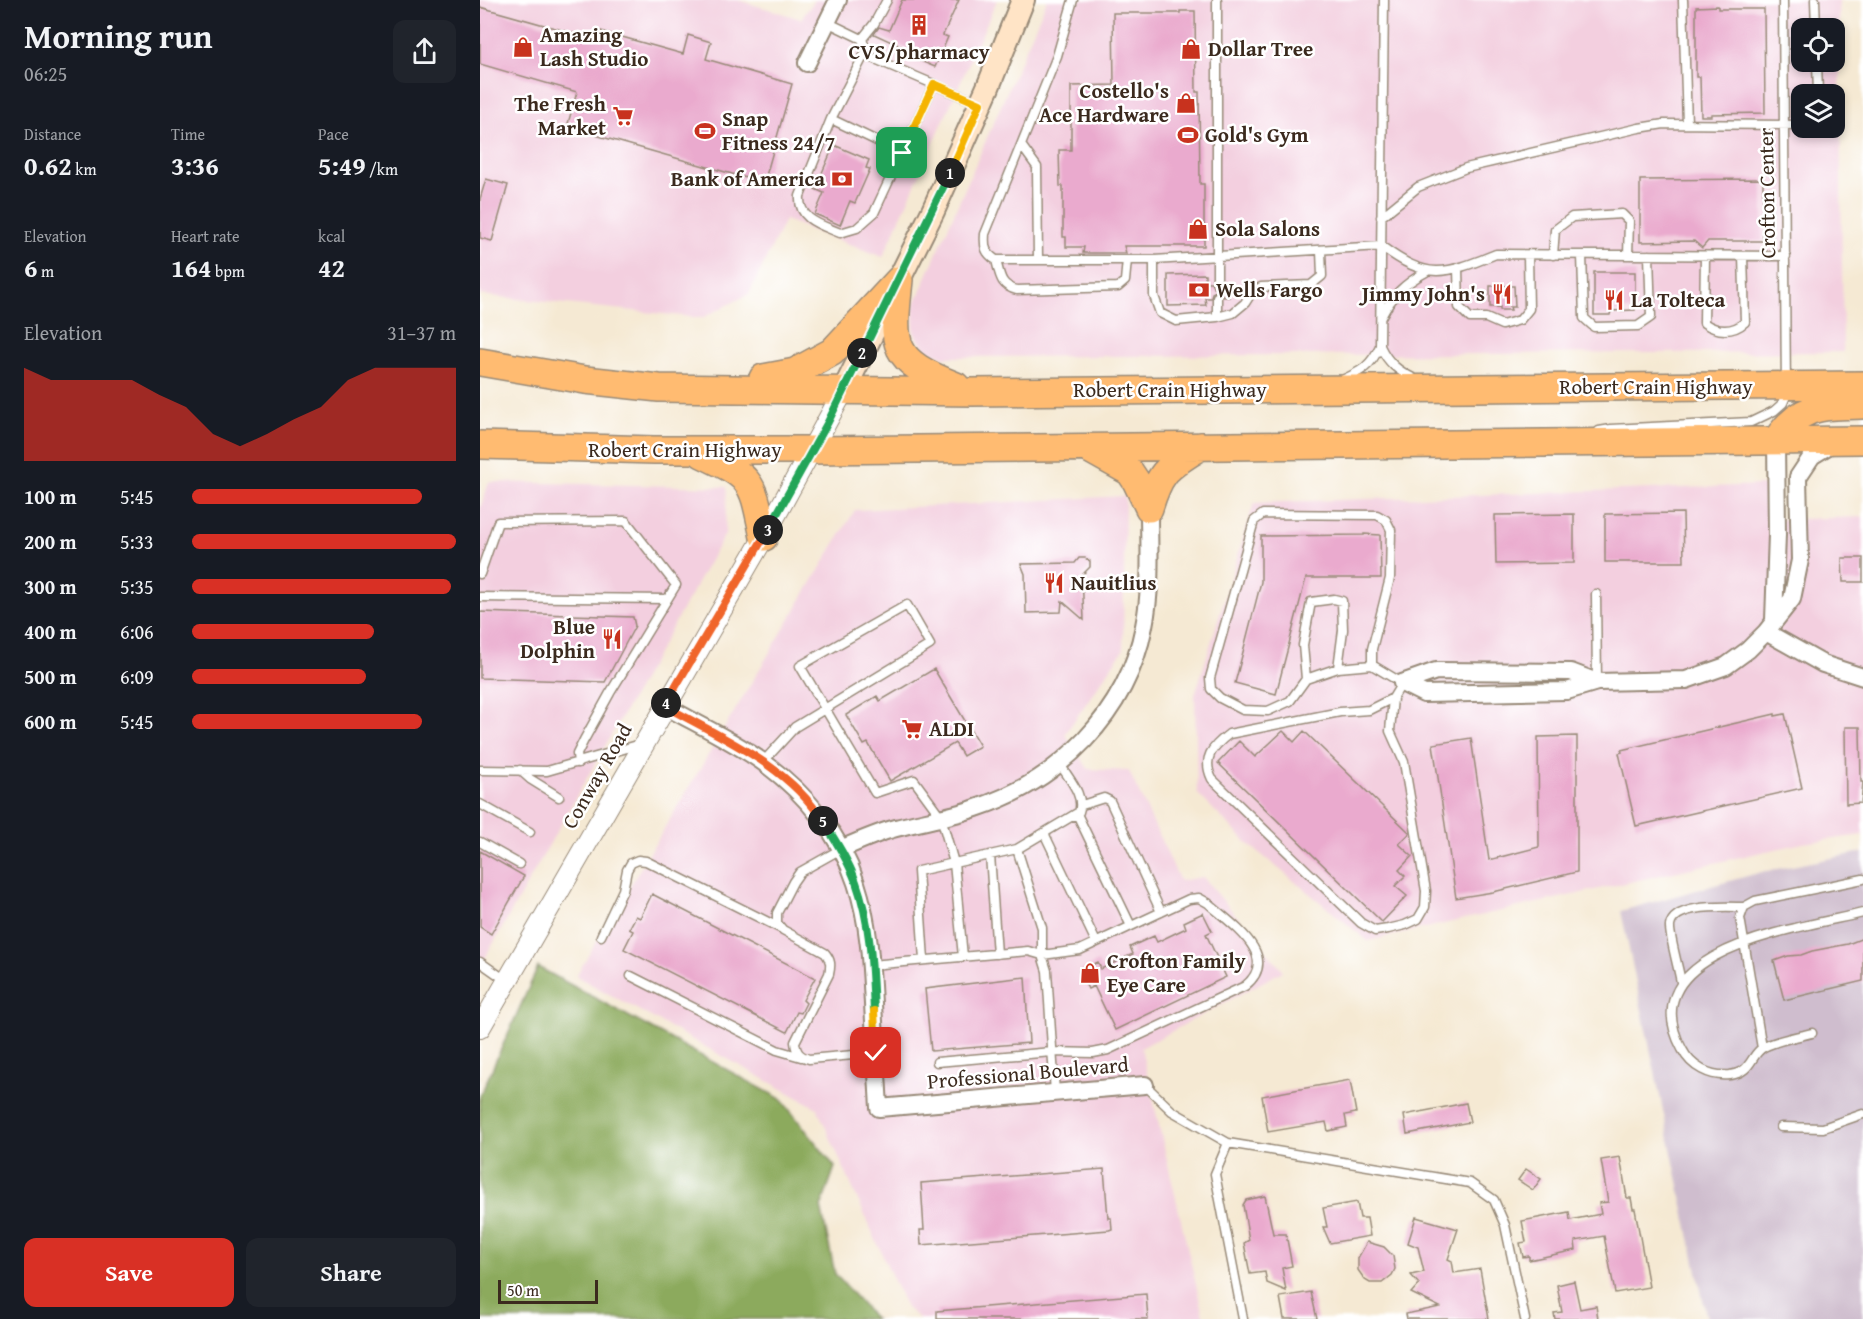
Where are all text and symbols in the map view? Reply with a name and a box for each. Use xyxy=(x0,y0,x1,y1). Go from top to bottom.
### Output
text: Morning run xyxy=(24,12,213,60)
building icon: CVS/pharmacy xyxy=(907,13,931,37)
map controls xyxy=(1791,18,1845,138)
button: locate xyxy=(1791,18,1845,72)
place label: Amazing Lash Studio xyxy=(540,19,649,74)
button: share xyxy=(393,20,456,83)
place label: Dollar Tree xyxy=(1208,33,1313,64)
shop icon: Amazing Lash Studio xyxy=(511,35,535,59)
place label: CVS/pharmacy xyxy=(849,36,990,67)
shop icon: Dollar Tree xyxy=(1179,37,1203,61)
text: 06:25 xyxy=(24,59,67,88)
place label: Costello's Ace Hardware xyxy=(1039,75,1169,130)
button: layers xyxy=(1791,84,1845,138)
place label: The Fresh Market xyxy=(514,88,607,143)
shop icon: Costello's Ace Hardware xyxy=(1174,91,1198,115)
place label: Snap Fitness 24/7 xyxy=(722,103,836,158)
supermarket icon: The Fresh Market xyxy=(611,104,635,128)
sports icon: Snap Fitness 24/7 xyxy=(693,119,717,143)
place label: Gold's Gym xyxy=(1205,119,1309,150)
text: Distance xyxy=(24,122,81,146)
text: Time xyxy=(171,122,205,146)
text: Pace xyxy=(318,122,349,146)
sports icon: Gold's Gym xyxy=(1176,123,1200,147)
pin xyxy=(876,127,927,178)
street label: Crofton Center xyxy=(1750,127,1783,259)
icon: arrive xyxy=(885,136,918,169)
text: 0.62 xyxy=(24,146,72,185)
text: 3:36 xyxy=(171,146,219,185)
text: 5:49 xyxy=(318,146,366,185)
text: km xyxy=(72,157,96,181)
text: /km xyxy=(366,157,398,181)
pin: 1 xyxy=(935,158,965,188)
text: 1 xyxy=(946,161,954,185)
place label: Bank of America xyxy=(671,163,825,194)
bank icon: Bank of America xyxy=(830,167,854,191)
place label: Sola Salons xyxy=(1215,213,1320,244)
shop icon: Sola Salons xyxy=(1186,217,1210,241)
text: Elevation xyxy=(24,224,87,248)
text: Heart rate xyxy=(171,224,240,248)
text: kcal xyxy=(318,224,345,248)
text: 6 xyxy=(24,248,37,287)
text: 164 xyxy=(171,248,211,287)
text: 42 xyxy=(318,248,345,287)
text: m xyxy=(37,259,54,283)
text: bpm xyxy=(211,259,245,283)
place label: Wells Fargo xyxy=(1216,274,1323,305)
bank icon: Wells Fargo xyxy=(1187,278,1211,302)
place label: Jimmy John's xyxy=(1359,278,1485,309)
restaurant icon: Jimmy John's xyxy=(1490,282,1514,306)
place label: La Tolteca xyxy=(1631,284,1726,315)
restaurant icon: La Tolteca xyxy=(1602,288,1626,312)
text: Elevation xyxy=(24,318,102,347)
text: 31–37 m xyxy=(387,318,456,347)
pin: 2 xyxy=(847,338,877,368)
text: 2 xyxy=(858,341,866,365)
street label: Robert Crain Highway xyxy=(1559,371,1753,402)
street label: Robert Crain Highway xyxy=(1073,374,1267,405)
street label: Robert Crain Highway xyxy=(588,434,782,465)
text: 100 m xyxy=(24,482,77,511)
text: 5:45 xyxy=(120,482,154,511)
pin: 3 xyxy=(753,515,783,545)
text: 3 xyxy=(764,518,772,542)
text: 200 m xyxy=(24,527,77,556)
text: 5:33 xyxy=(120,527,154,556)
place label: Nauitlius xyxy=(1071,567,1156,598)
restaurant icon: Nauitlius xyxy=(1042,571,1066,595)
text: 300 m xyxy=(24,572,77,601)
text: 5:35 xyxy=(120,572,154,601)
place label: Blue Dolphin xyxy=(520,611,596,666)
text: 400 m xyxy=(24,617,77,646)
text: 6:06 xyxy=(120,617,154,646)
restaurant icon: Blue Dolphin xyxy=(600,627,624,651)
text: 500 m xyxy=(24,662,77,691)
text: 6:09 xyxy=(120,662,154,691)
pin: 4 xyxy=(651,688,681,718)
text: 4 xyxy=(662,691,670,715)
text: 600 m xyxy=(24,707,77,736)
text: 5:45 xyxy=(120,707,154,736)
place label: ALDI xyxy=(929,713,974,744)
street label: Conway Road xyxy=(554,716,640,834)
supermarket icon: ALDI xyxy=(900,717,924,741)
pin: 5 xyxy=(808,806,838,836)
text: 5 xyxy=(819,809,827,833)
place label: Crofton Family Eye Care xyxy=(1107,945,1246,1000)
shop icon: Crofton Family Eye Care xyxy=(1078,961,1102,985)
pin xyxy=(850,1027,901,1078)
icon: check xyxy=(859,1036,892,1069)
street label: Professional Boulevard xyxy=(926,1048,1131,1097)
button: Save xyxy=(24,1238,234,1307)
button: Share xyxy=(246,1238,456,1307)
scale bar xyxy=(498,1277,598,1304)
text: 50 m xyxy=(507,1278,539,1302)

